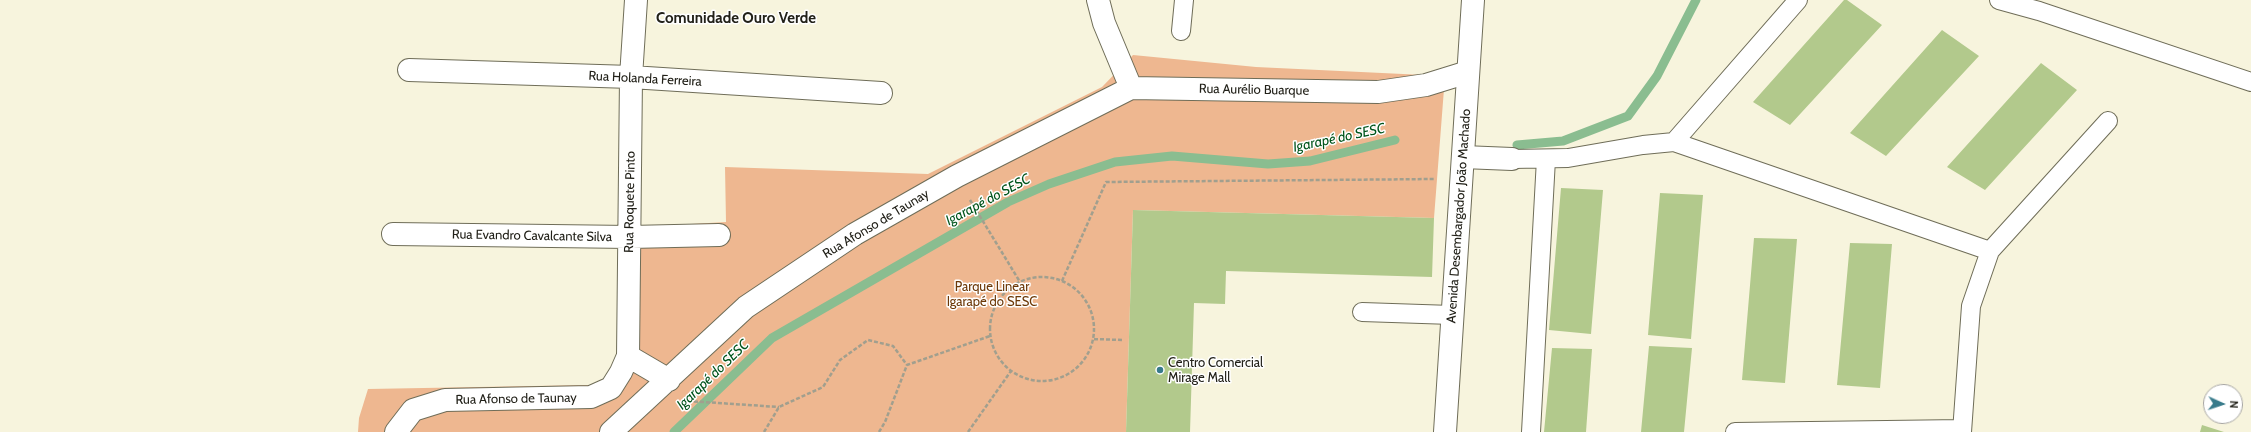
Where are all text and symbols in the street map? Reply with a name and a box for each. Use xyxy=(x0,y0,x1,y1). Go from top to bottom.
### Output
district label: Comunidade Ouro Verde xyxy=(656,10,816,28)
street label: Rua Holanda Ferreira xyxy=(588,68,702,90)
street label: Rua Aurélio Buarque xyxy=(1199,81,1309,99)
street label: Avenida Desembargador João Machado xyxy=(1444,108,1474,324)
water label: Igarapé do SESC xyxy=(1292,120,1386,156)
street label: Rua Roquete Pinto xyxy=(621,151,639,253)
water label: Igarapé do SESC xyxy=(943,171,1033,229)
street label: Rua Afonso de Taunay xyxy=(820,186,932,262)
street label: Rua Evandro Cavalcante Silva xyxy=(452,227,612,245)
park label: Parque Linear Igarapé do SESC xyxy=(947,279,1037,310)
water label: Igarapé do SESC xyxy=(674,337,752,413)
place label: Centro Comercial Mirage Mall xyxy=(1168,355,1263,386)
marker: Centro Comercial Mirage Mall xyxy=(1155,365,1165,375)
north arrow xyxy=(2203,384,2243,424)
street label: Rua Afonso de Taunay xyxy=(455,390,577,408)
text: N xyxy=(2227,400,2241,409)

